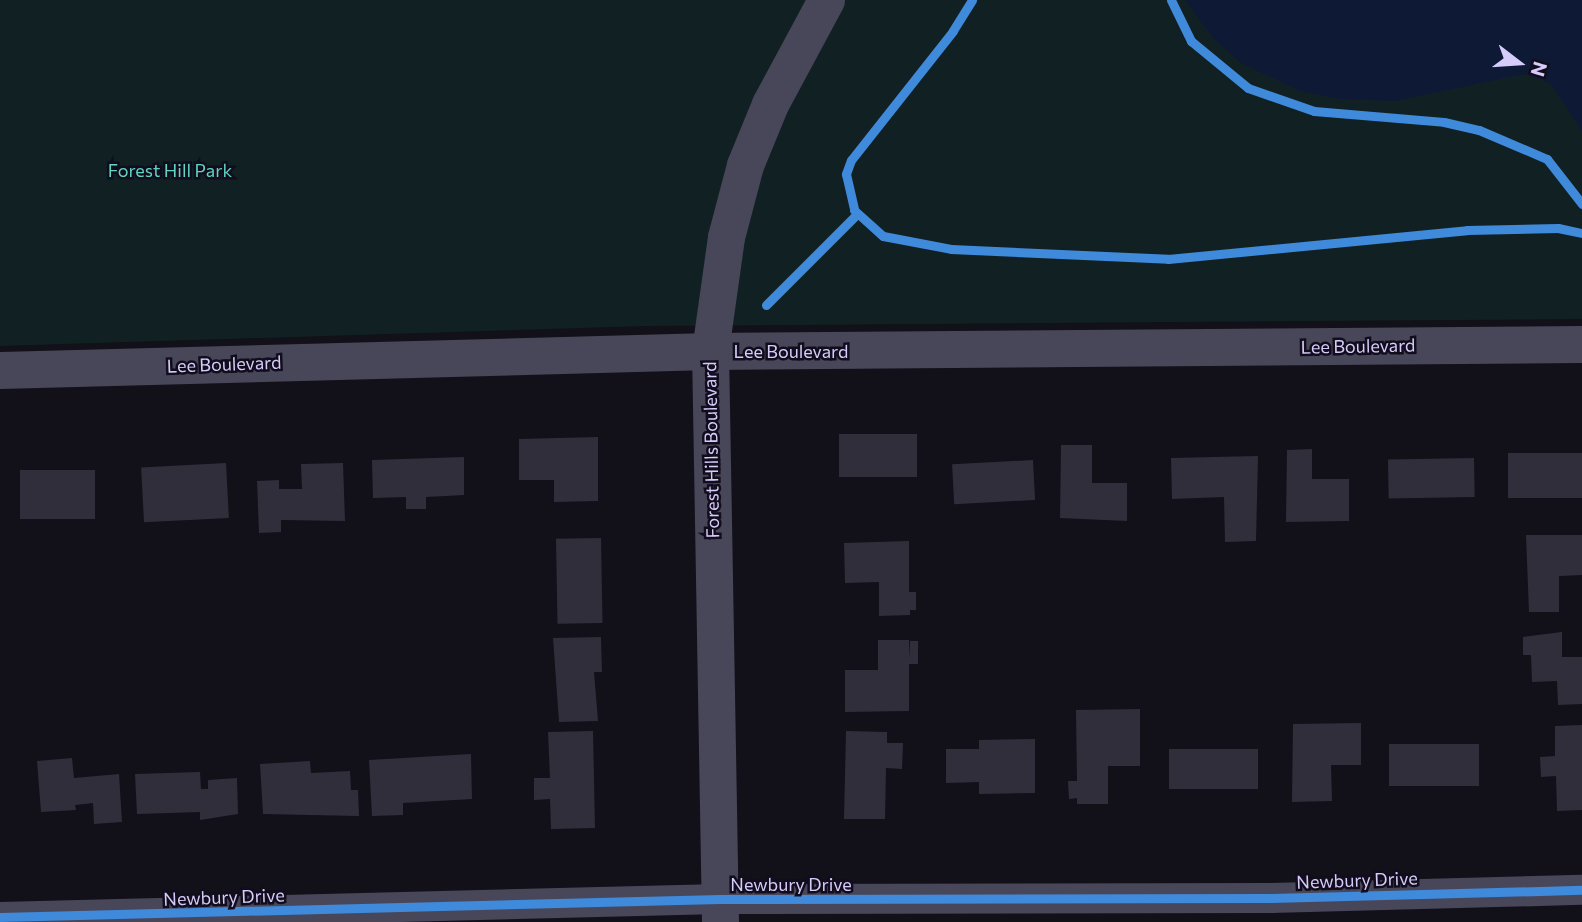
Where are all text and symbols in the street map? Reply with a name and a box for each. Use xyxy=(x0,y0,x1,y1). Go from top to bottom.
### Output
north arrow xyxy=(1484,28,1554,98)
text: N xyxy=(1526,59,1553,79)
park label: Forest Hill Park xyxy=(108,159,232,181)
street label: Lee Boulevard xyxy=(1300,334,1416,358)
street label: Lee Boulevard xyxy=(734,340,848,362)
street label: Lee Boulevard xyxy=(166,351,282,377)
street label: Forest Hills Boulevard xyxy=(699,361,723,539)
street label: Newbury Drive xyxy=(1296,867,1418,893)
street label: Newbury Drive xyxy=(730,873,852,895)
street label: Newbury Drive xyxy=(163,884,285,910)

